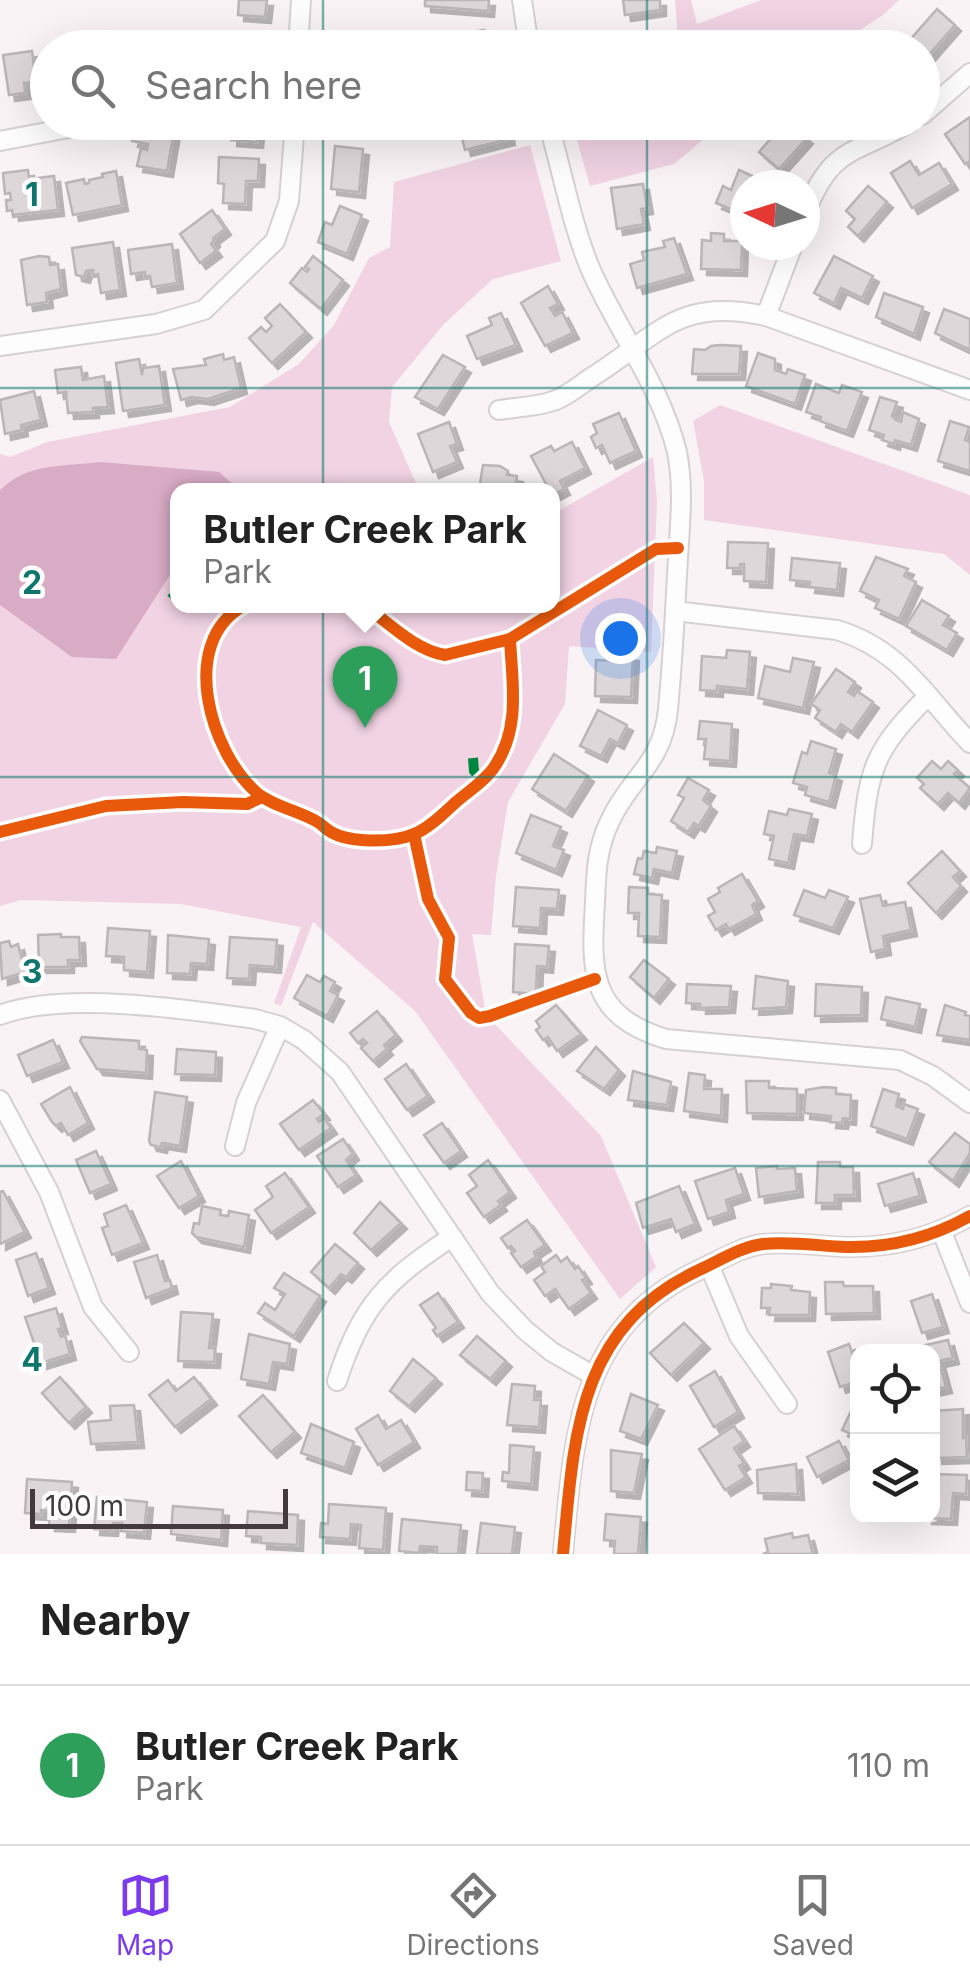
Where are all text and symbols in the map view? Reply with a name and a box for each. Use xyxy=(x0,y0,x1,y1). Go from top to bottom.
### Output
search box xyxy=(30,30,940,140)
icon: search xyxy=(65,58,120,113)
text: Search here xyxy=(145,62,362,108)
north arrow xyxy=(730,170,820,260)
text: 1 xyxy=(25,175,39,214)
popup xyxy=(170,483,560,613)
text: Butler Creek Park xyxy=(203,506,527,552)
text: Park xyxy=(203,552,272,591)
text: 2 xyxy=(22,563,42,602)
your location xyxy=(595,613,646,664)
pin: 1 xyxy=(332,646,398,728)
text: 3 xyxy=(22,952,42,991)
text: 4 xyxy=(21,1340,43,1379)
map controls xyxy=(850,1344,940,1524)
button: locate xyxy=(850,1344,940,1434)
button: layers xyxy=(850,1434,940,1524)
scale bar xyxy=(30,1484,288,1528)
text: 100 m xyxy=(45,1489,124,1523)
text: Nearby xyxy=(40,1594,191,1645)
text: Butler Creek Park xyxy=(135,1723,459,1769)
text: 1 xyxy=(66,1746,79,1785)
text: 110 m xyxy=(847,1746,930,1785)
text: Park xyxy=(135,1769,204,1808)
tab: Map xyxy=(116,1868,174,1962)
tab: Directions xyxy=(406,1868,540,1962)
tab: Saved xyxy=(772,1868,854,1962)

